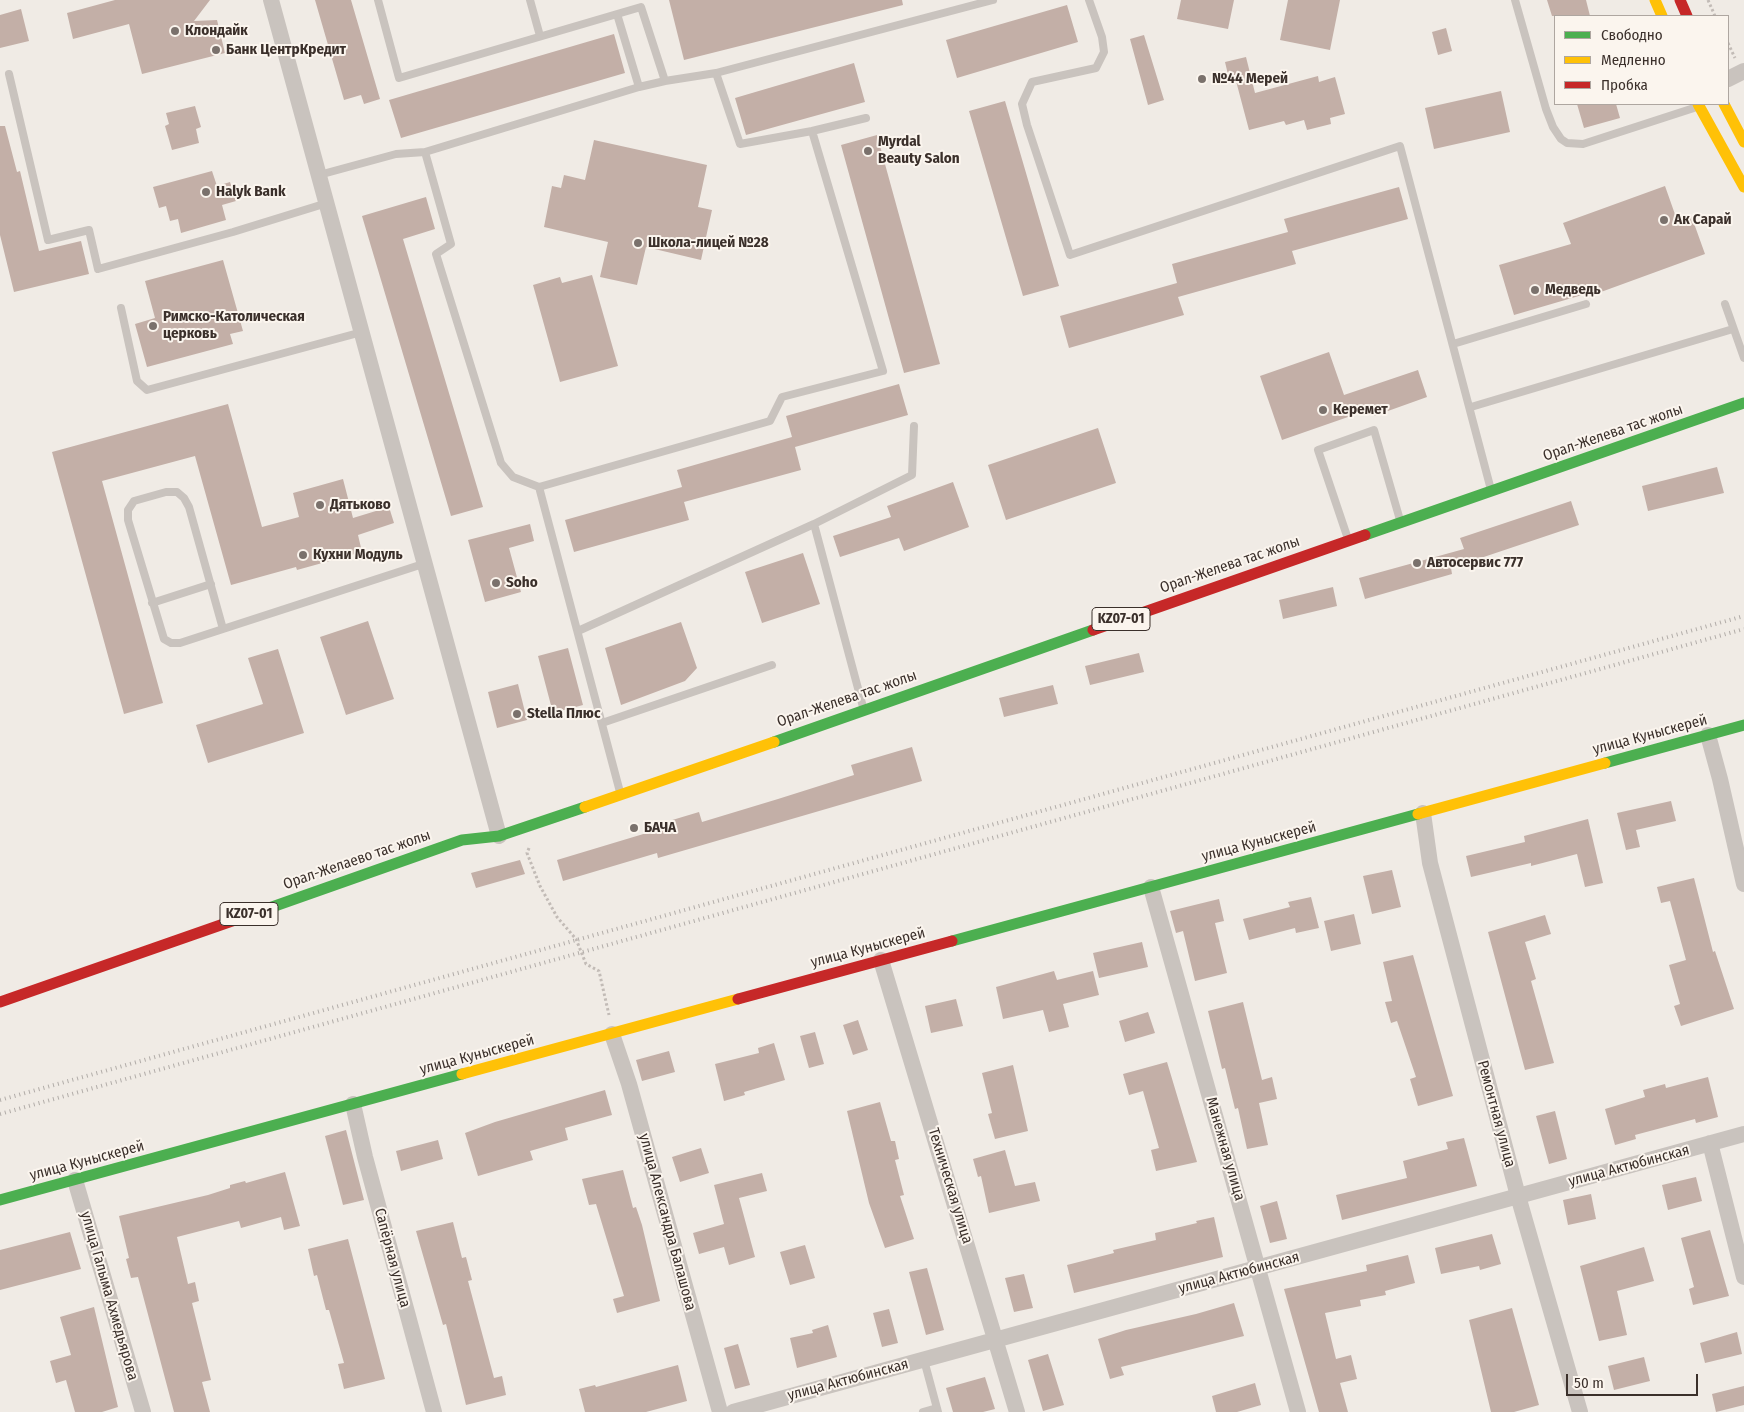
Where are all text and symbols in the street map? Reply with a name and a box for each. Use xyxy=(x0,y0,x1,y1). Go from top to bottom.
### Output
legend xyxy=(1554,15,1729,105)
place label: Клондайк xyxy=(185,22,248,40)
marker: Клондайк xyxy=(169,25,181,37)
text: Свободно xyxy=(1601,26,1663,44)
place label: Банк ЦентрКредит xyxy=(226,41,346,59)
marker: Банк ЦентрКредит xyxy=(210,44,222,56)
text: Медленно xyxy=(1601,51,1666,69)
place label: №44 Мерей xyxy=(1212,70,1288,88)
marker: №44 Мерей xyxy=(1196,73,1208,85)
text: Пробка xyxy=(1601,76,1648,94)
place label: Myrdal Beauty Salon xyxy=(878,133,960,168)
marker: Myrdal Beauty Salon xyxy=(862,145,874,157)
place label: Halyk Bank xyxy=(216,183,286,201)
marker: Halyk Bank xyxy=(200,186,212,198)
place label: Ак Сарай xyxy=(1674,211,1731,229)
marker: Ак Сарай xyxy=(1658,214,1670,226)
place label: Школа-лицей №28 xyxy=(648,234,769,252)
marker: Школа-лицей №28 xyxy=(632,237,644,249)
place label: Медведь xyxy=(1545,281,1600,299)
marker: Медведь xyxy=(1529,284,1541,296)
place label: Римско-Католическая церковь xyxy=(163,308,305,343)
marker: Римско-Католическая церковь xyxy=(147,320,159,332)
place label: Керемет xyxy=(1333,401,1388,419)
street label: Орал-Желева тас жолы xyxy=(1541,401,1685,465)
marker: Керемет xyxy=(1317,404,1329,416)
place label: Дятьково xyxy=(330,496,391,514)
marker: Дятьково xyxy=(314,499,326,511)
street label: Орал-Желева тас жолы xyxy=(1158,533,1302,597)
place label: Кухни Модуль xyxy=(313,546,403,564)
marker: Кухни Модуль xyxy=(297,549,309,561)
place label: Автосервис 777 xyxy=(1427,554,1523,572)
marker: Автосервис 777 xyxy=(1411,557,1423,569)
place label: Soho xyxy=(506,574,538,592)
marker: Soho xyxy=(490,577,502,589)
road number: KZ07-01 xyxy=(1092,608,1150,630)
street label: Орал-Желева тас жолы xyxy=(775,667,919,731)
place label: Stella Плюс xyxy=(527,705,600,723)
marker: Stella Плюс xyxy=(511,708,523,720)
street label: улица Куныскерей xyxy=(1591,711,1709,759)
street label: улица Куныскерей xyxy=(1200,818,1318,866)
place label: БАЧА xyxy=(644,819,676,837)
marker: БАЧА xyxy=(628,822,640,834)
street label: Орал-Желаево тас жолы xyxy=(281,826,433,894)
road number: KZ07-01 xyxy=(220,902,278,926)
street label: улица Куныскерей xyxy=(809,924,927,972)
street label: улица Куныскерей xyxy=(418,1031,536,1079)
street label: Ремонтная улица xyxy=(1473,1059,1519,1169)
street label: Манежная улица xyxy=(1202,1095,1248,1203)
street label: Техническая улица xyxy=(924,1126,976,1246)
street label: улица Александра Балашова xyxy=(635,1132,699,1312)
street label: улица Куныскерей xyxy=(28,1137,146,1185)
street label: улица Актюбинская xyxy=(1566,1141,1692,1191)
street label: Сапёрная улица xyxy=(370,1206,414,1310)
street label: улица Галыма Ахмедьярова xyxy=(76,1209,142,1383)
street label: улица Актюбинская xyxy=(1176,1248,1302,1298)
street label: улица Актюбинская xyxy=(785,1355,911,1405)
scale bar xyxy=(1569,1364,1702,1396)
text: 50 m xyxy=(1574,1374,1604,1392)

